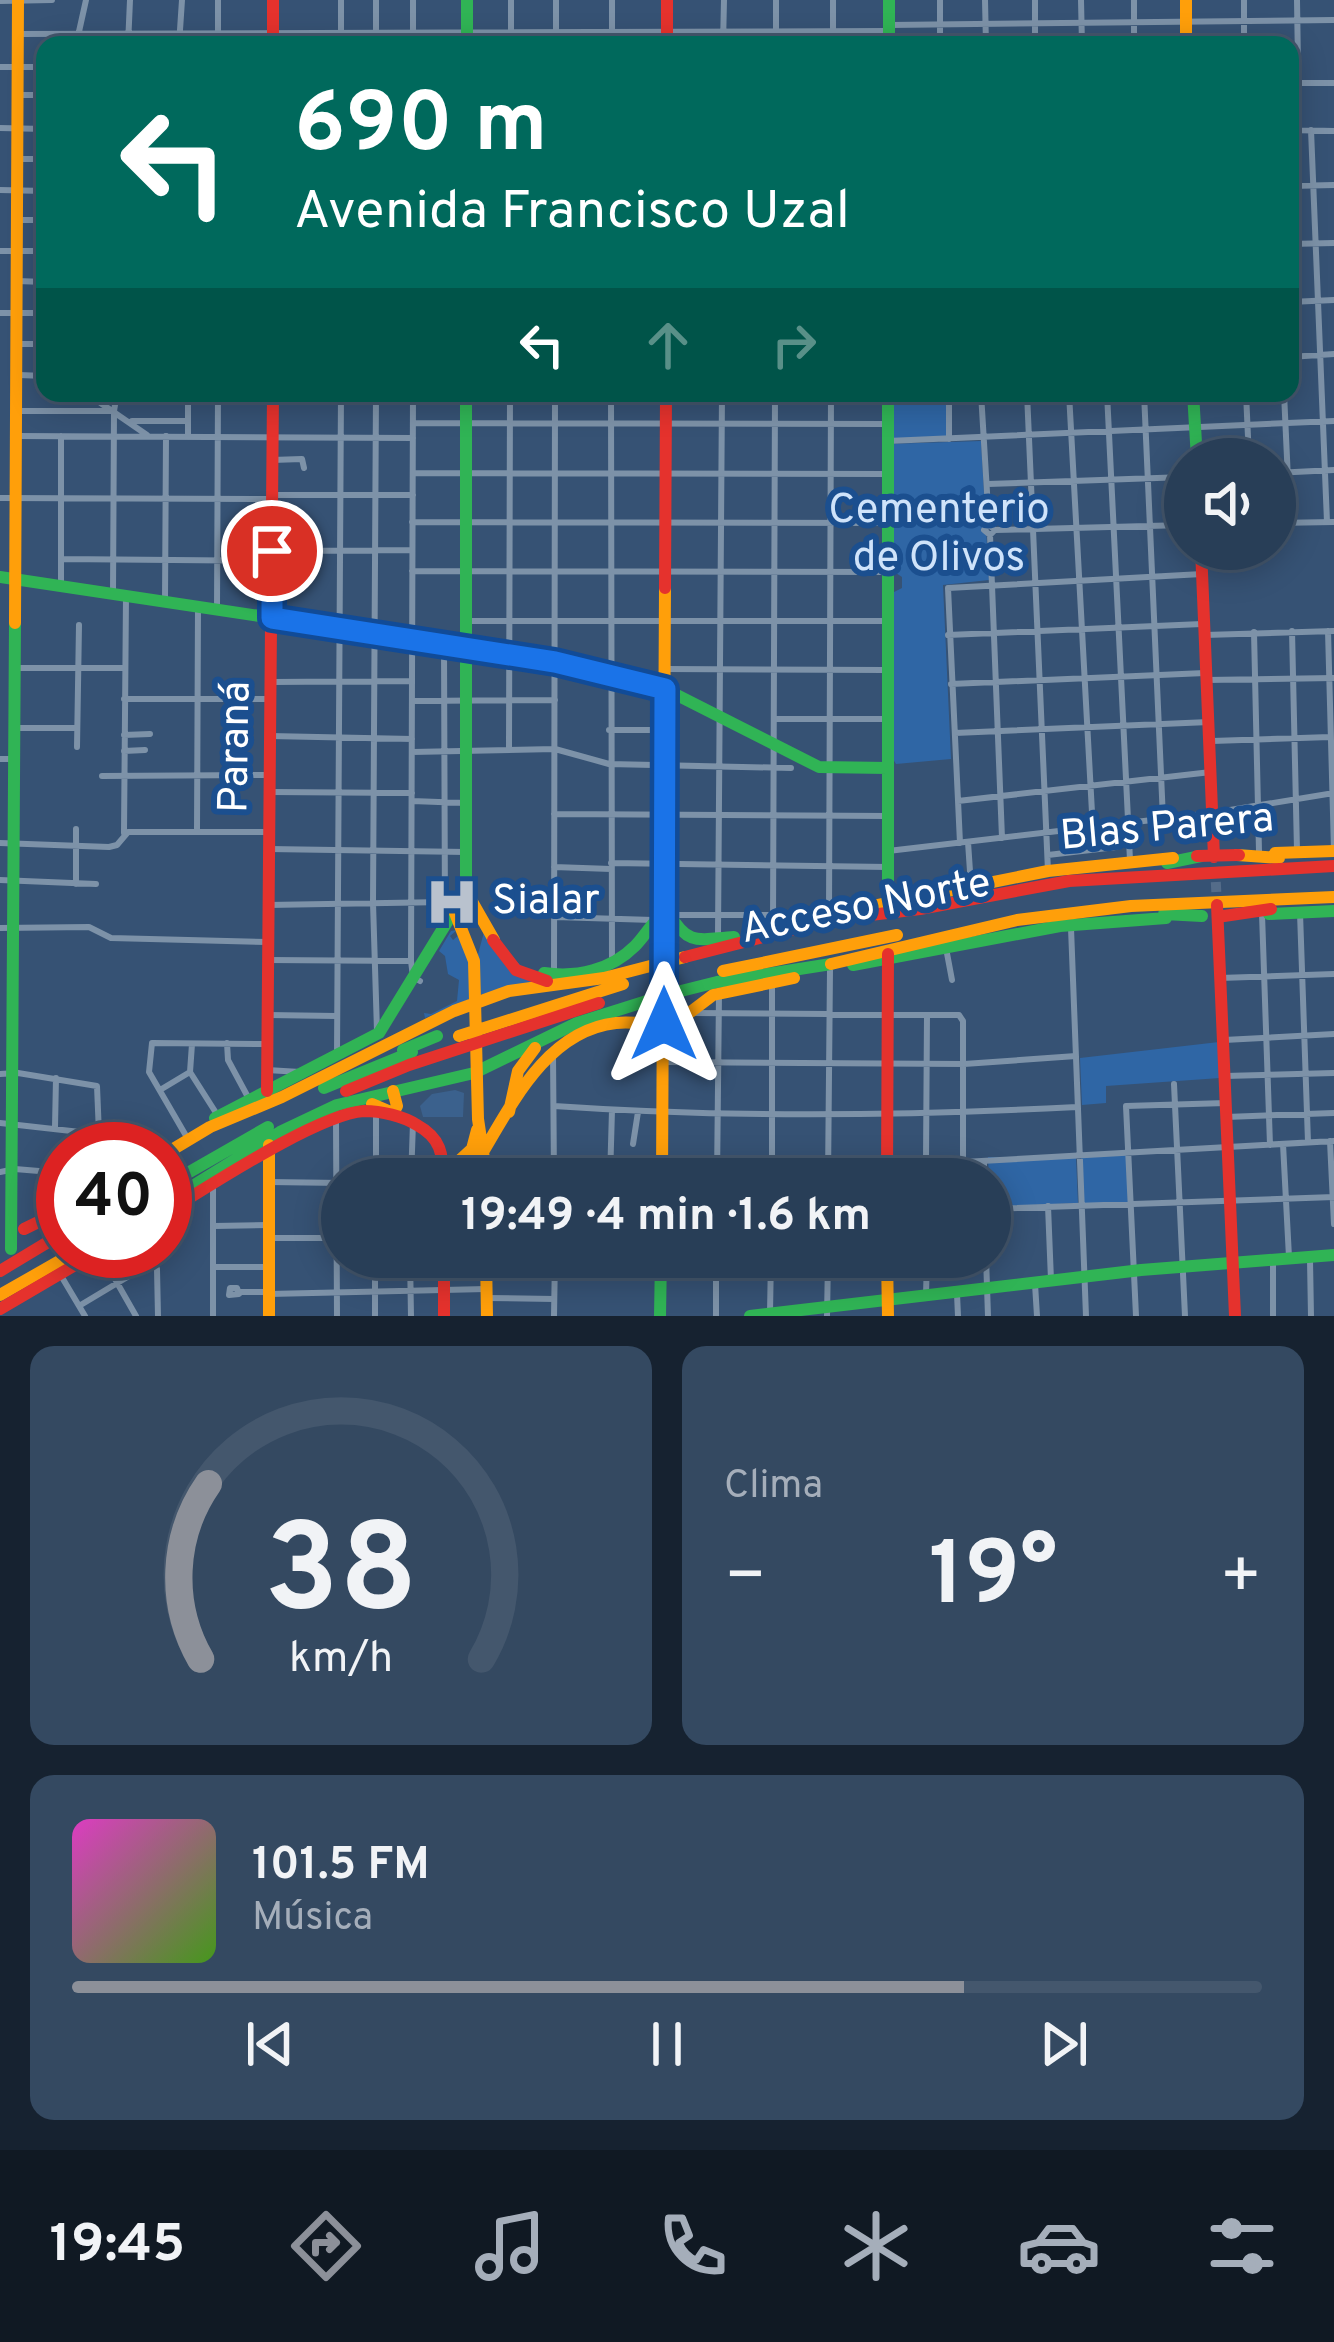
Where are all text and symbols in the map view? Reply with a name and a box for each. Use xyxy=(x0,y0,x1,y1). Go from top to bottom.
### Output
text: 690 m xyxy=(294,75,548,181)
icon: left xyxy=(96,84,252,240)
text: Avenida Francisco Uzal xyxy=(294,179,850,248)
icon: left xyxy=(509,312,575,378)
icon: ahead xyxy=(635,312,701,378)
icon: right xyxy=(761,312,827,378)
map controls xyxy=(1164,438,1296,570)
button: sound xyxy=(1164,438,1296,570)
park label: Cementerio de Olivos xyxy=(828,485,1050,586)
pin xyxy=(221,500,323,602)
icon: arrive xyxy=(239,518,305,584)
street label: Paraná xyxy=(209,680,265,814)
street label: Blas Parera xyxy=(1058,793,1276,865)
street label: Acceso Norte xyxy=(736,858,996,958)
hospital icon: Sialar xyxy=(423,873,481,931)
place label: Sialar xyxy=(492,876,600,929)
position arrow xyxy=(601,961,727,1087)
speed limit sign: 40 xyxy=(36,1122,192,1278)
text: 19:49 · 4 min · 1.6 km xyxy=(461,1189,871,1246)
text: Clima xyxy=(724,1463,823,1512)
text: 38 xyxy=(264,1498,418,1656)
text: 19° xyxy=(929,1523,1057,1636)
text: − xyxy=(724,1538,767,1621)
text: + xyxy=(1219,1538,1262,1621)
text: km/h xyxy=(289,1632,393,1686)
text: 101.5 FM xyxy=(252,1838,430,1895)
text: Música xyxy=(252,1895,373,1944)
icon: previous xyxy=(237,2011,303,2077)
icon: pause xyxy=(634,2011,700,2077)
icon: next xyxy=(1031,2011,1097,2077)
icon: directions xyxy=(284,2204,368,2288)
icon: music xyxy=(468,2204,552,2288)
icon: phone xyxy=(651,2204,735,2288)
icon: climate xyxy=(834,2204,918,2288)
icon: car xyxy=(1017,2204,1101,2288)
icon: filters xyxy=(1200,2204,1284,2288)
text: 19:45 xyxy=(50,2212,185,2281)

